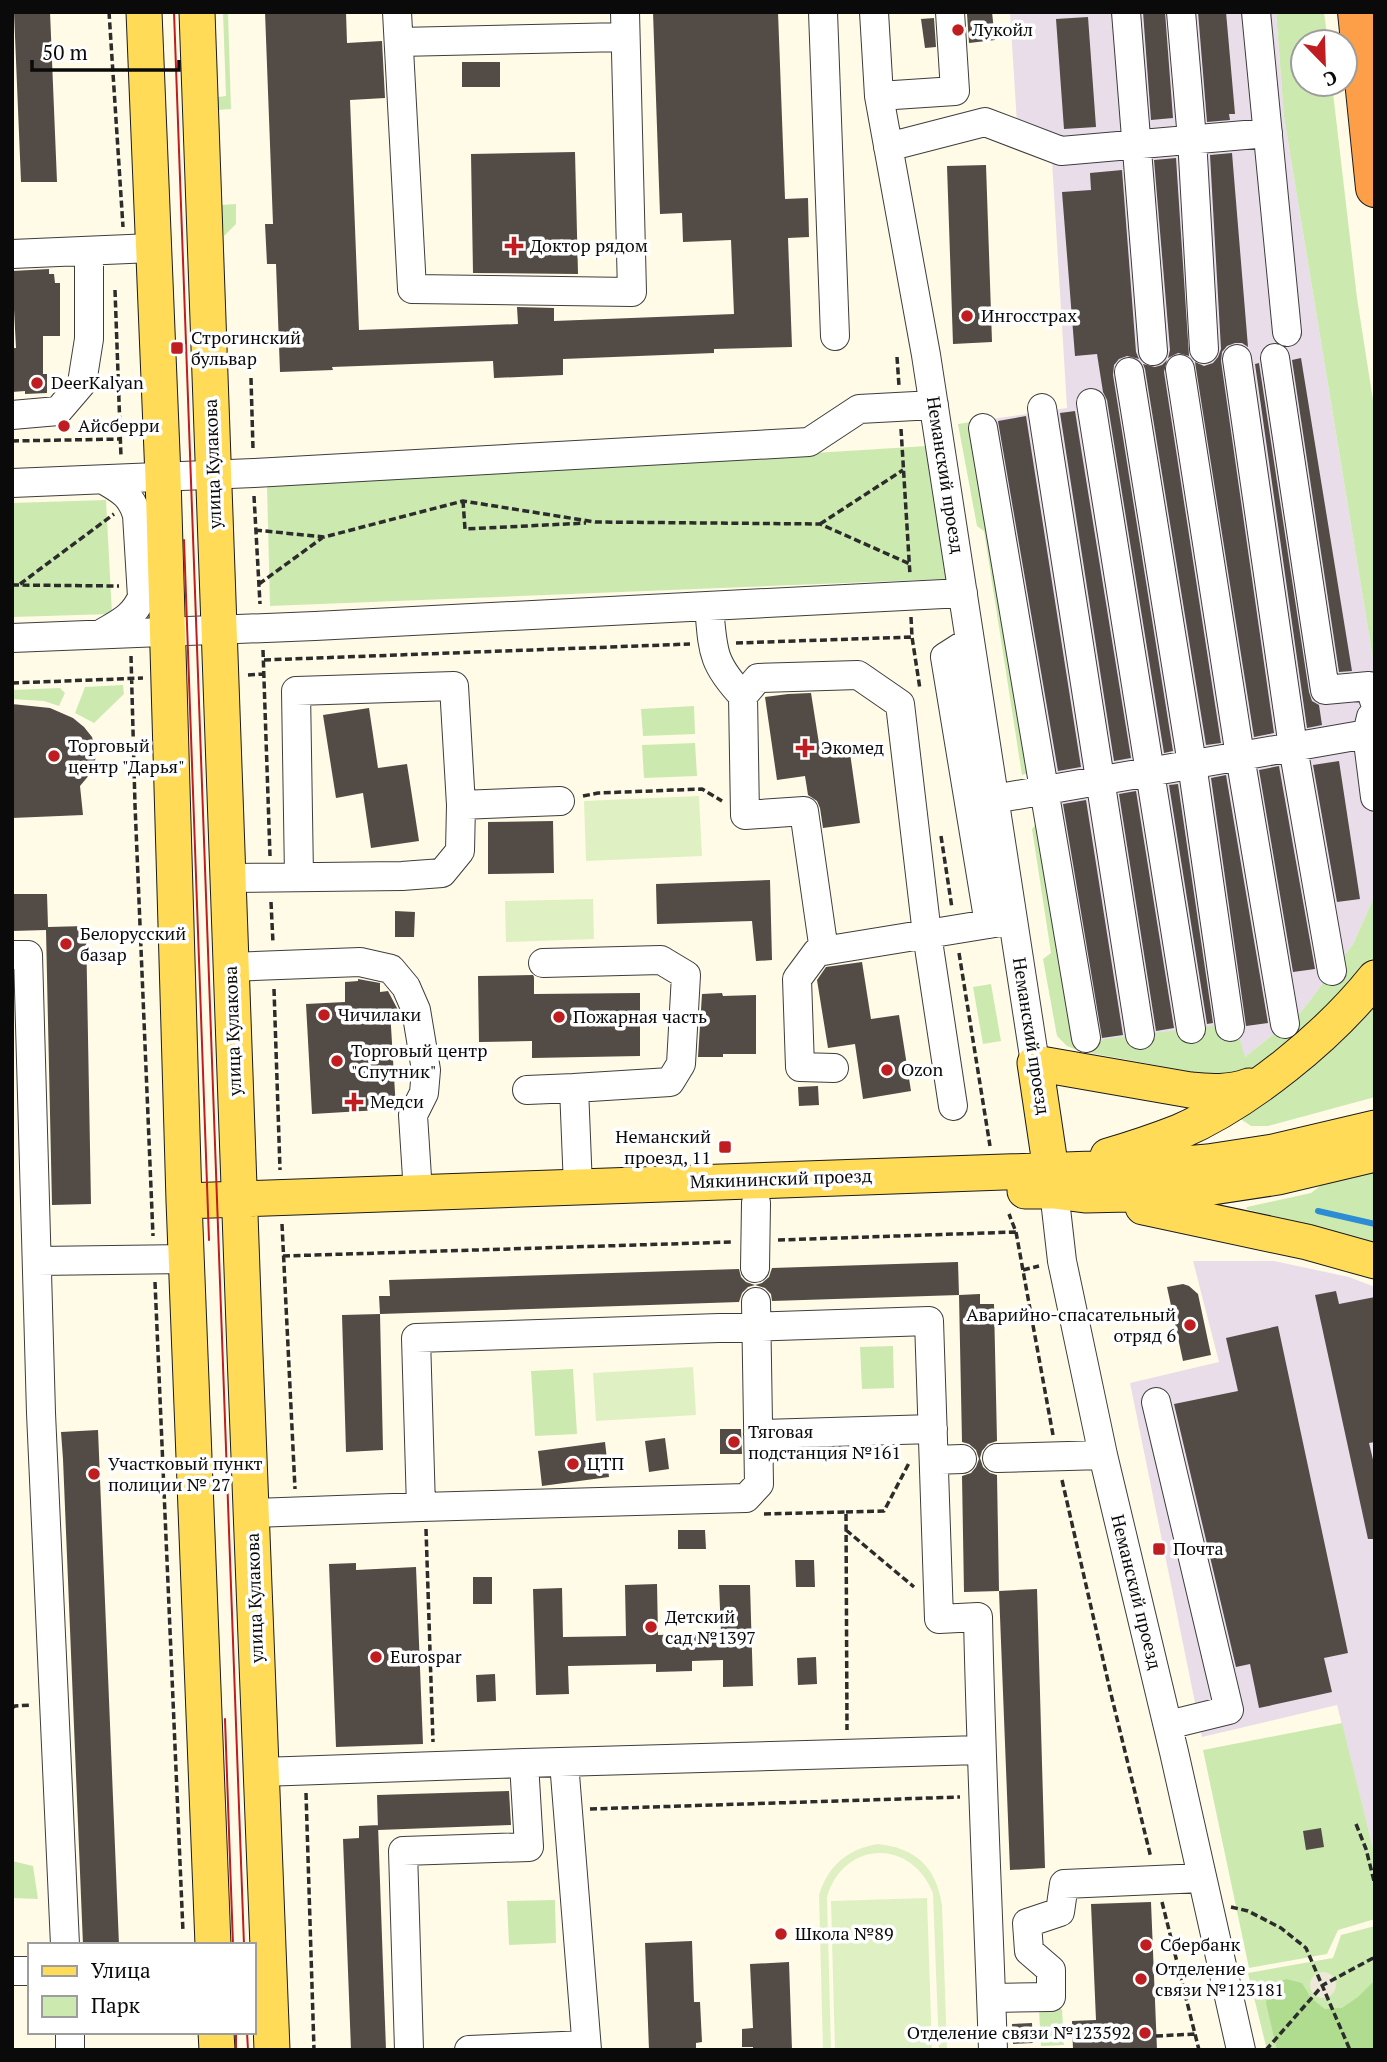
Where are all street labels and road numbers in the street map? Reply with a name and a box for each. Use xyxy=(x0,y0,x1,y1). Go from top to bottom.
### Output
street label: Неманский проезд xyxy=(922,394,970,555)
street label: улица Кулакова xyxy=(198,399,226,530)
street label: Неманский проезд xyxy=(1008,955,1056,1116)
street label: улица Кулакова xyxy=(218,966,246,1097)
street label: Мякининский проезд xyxy=(689,1163,873,1193)
street label: Неманский проезд xyxy=(1106,1512,1168,1672)
street label: улица Кулакова xyxy=(240,1533,268,1664)

